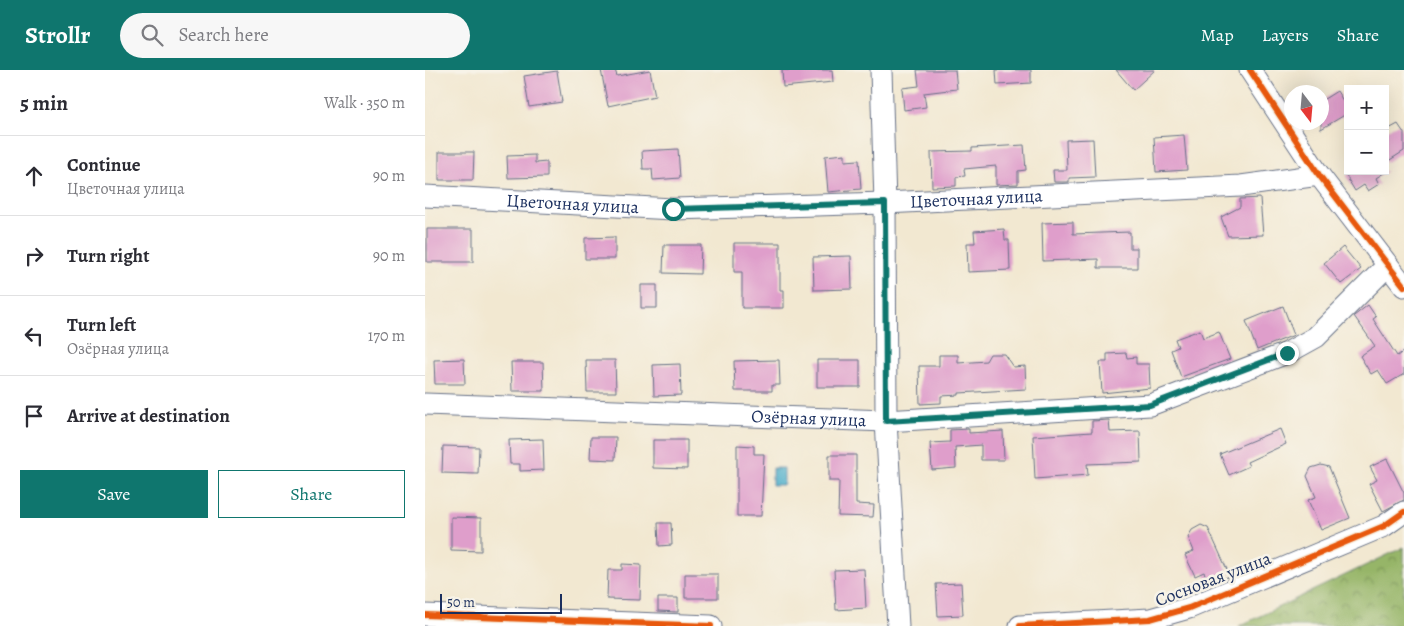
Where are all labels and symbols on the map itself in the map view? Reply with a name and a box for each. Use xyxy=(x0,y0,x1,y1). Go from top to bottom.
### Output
north arrow xyxy=(1284,85,1329,130)
street label: Цветочная улица xyxy=(910,183,1044,214)
street label: Цветочная улица xyxy=(506,188,640,219)
route start xyxy=(662,198,685,221)
route end xyxy=(1276,342,1299,365)
street label: Озёрная улица xyxy=(751,404,867,432)
street label: Сосновая улица xyxy=(1152,546,1275,612)
scale bar xyxy=(440,591,563,614)

